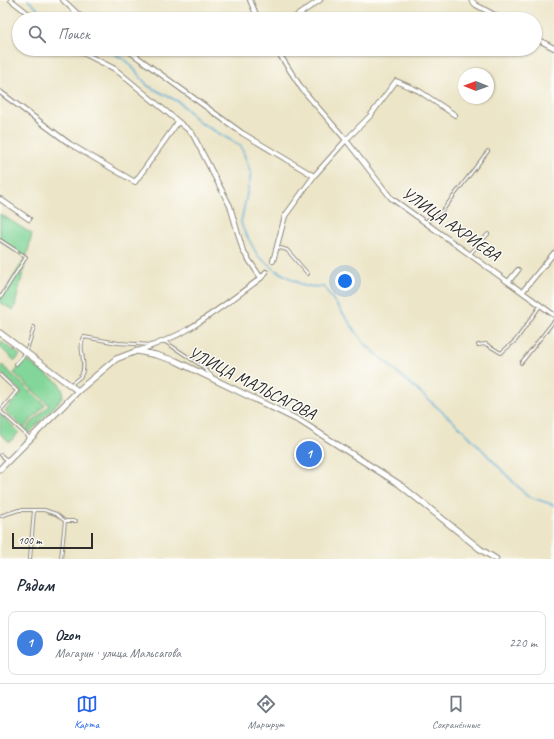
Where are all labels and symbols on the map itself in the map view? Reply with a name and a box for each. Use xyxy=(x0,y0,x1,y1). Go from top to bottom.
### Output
north arrow xyxy=(458,68,494,104)
street label: УЛИЦА АХРИЕВА xyxy=(398,182,505,266)
your location xyxy=(335,271,355,291)
street label: УЛИЦА МАЛЬСАГОВА xyxy=(185,342,321,425)
pin: 1 xyxy=(296,439,322,469)
scale bar xyxy=(12,531,93,550)

